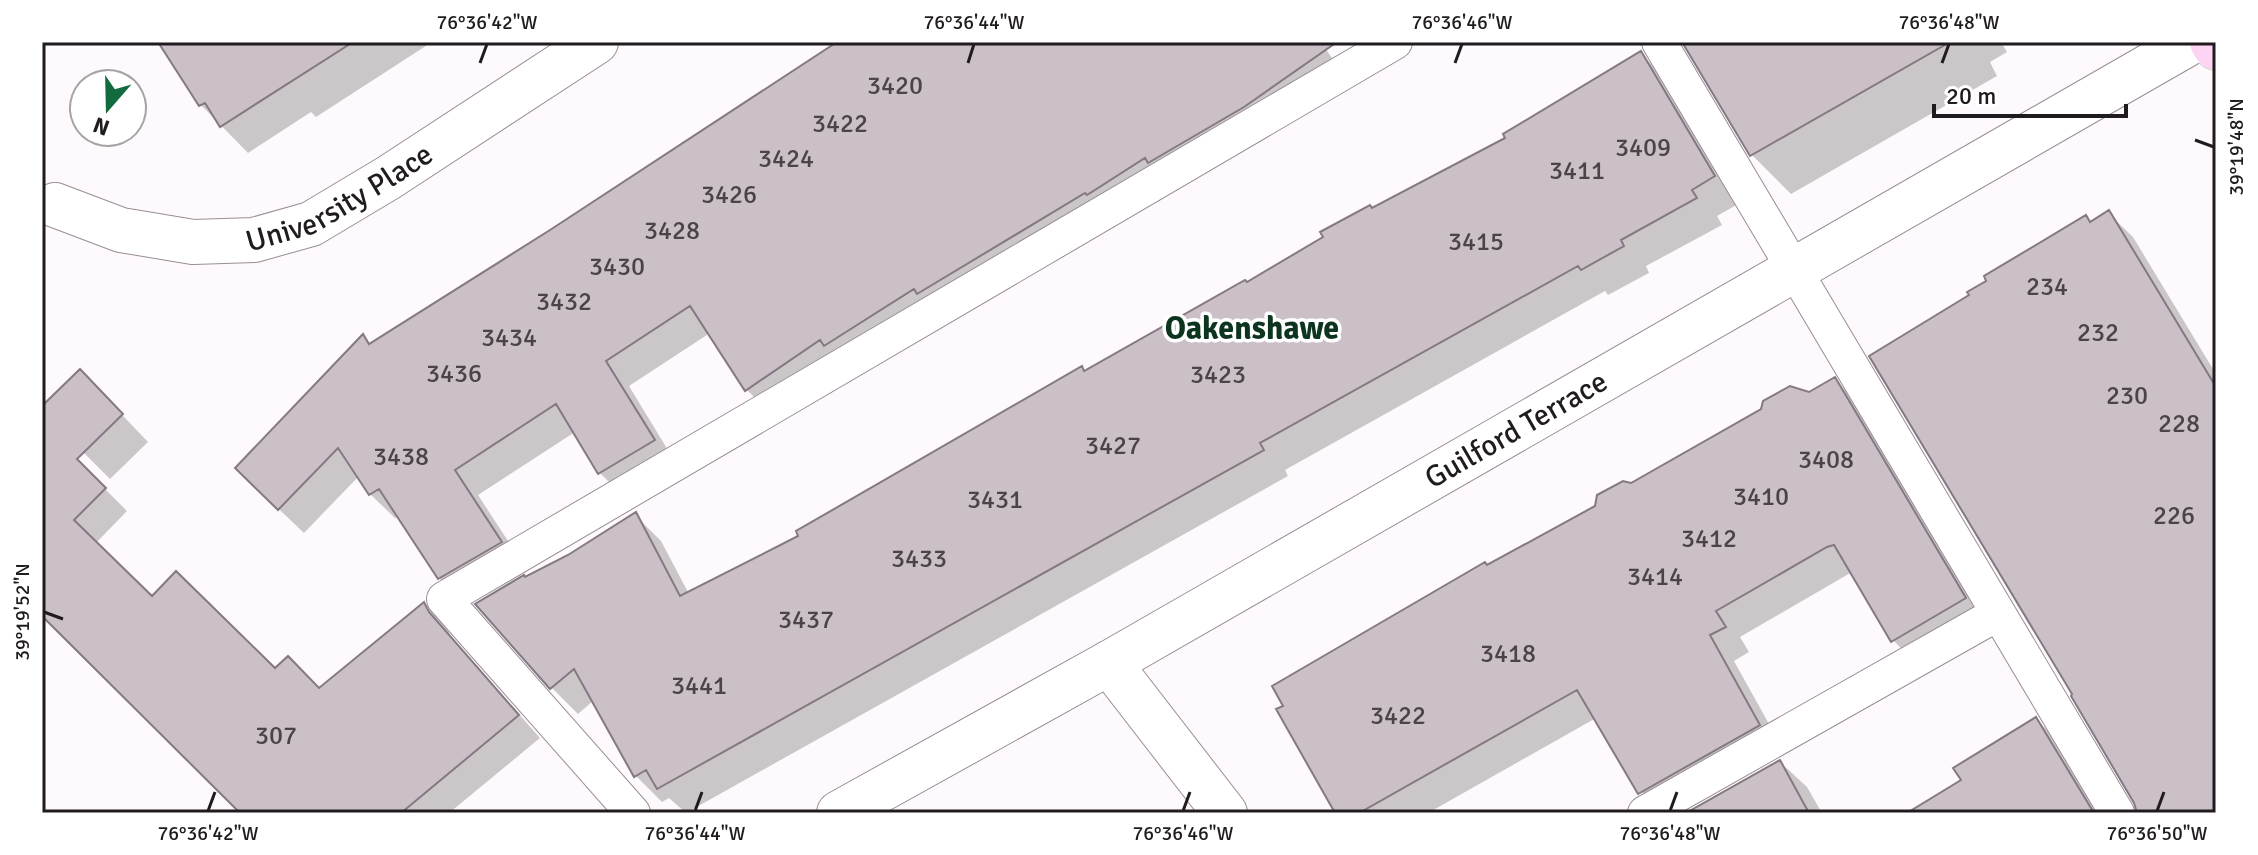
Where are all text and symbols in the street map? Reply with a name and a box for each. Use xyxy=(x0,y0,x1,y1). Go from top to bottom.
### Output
text: 76°36'42"W xyxy=(436,10,538,35)
text: 76°36'44"W xyxy=(923,10,1025,35)
text: 76°36'46"W xyxy=(1411,10,1513,35)
text: 76°36'48"W xyxy=(1898,10,2000,35)
north arrow xyxy=(68,68,148,148)
scale bar xyxy=(1934,68,2126,118)
house number: 3420 xyxy=(867,70,923,102)
text: 20 m xyxy=(1946,81,1996,111)
text: 39°19'48"N xyxy=(2224,98,2249,196)
house number: 3422 xyxy=(812,108,868,140)
text: N xyxy=(90,111,113,142)
house number: 3409 xyxy=(1615,132,1671,164)
street label: University Place xyxy=(242,135,440,260)
house number: 3424 xyxy=(758,143,814,175)
house number: 3411 xyxy=(1549,155,1605,187)
house number: 3426 xyxy=(701,179,757,211)
house number: 3428 xyxy=(644,215,700,247)
house number: 3415 xyxy=(1448,226,1504,258)
house number: 3430 xyxy=(589,251,645,283)
house number: 234 xyxy=(2026,271,2068,303)
house number: 3432 xyxy=(536,286,592,318)
district label: Oakenshawe xyxy=(1165,309,1339,348)
house number: 232 xyxy=(2077,317,2119,349)
house number: 3434 xyxy=(481,322,537,354)
house number: 3436 xyxy=(426,358,482,390)
house number: 3423 xyxy=(1190,359,1246,391)
street label: Guilford Terrace xyxy=(1418,363,1614,496)
house number: 230 xyxy=(2106,380,2148,412)
house number: 228 xyxy=(2158,408,2200,440)
house number: 3427 xyxy=(1085,430,1141,462)
house number: 3438 xyxy=(373,441,429,473)
house number: 3408 xyxy=(1798,444,1854,476)
house number: 3410 xyxy=(1733,481,1789,513)
house number: 3431 xyxy=(967,484,1023,516)
house number: 226 xyxy=(2153,500,2195,532)
house number: 3412 xyxy=(1681,523,1737,555)
house number: 3433 xyxy=(891,543,947,575)
house number: 3414 xyxy=(1627,561,1683,593)
text: 39°19'52"N xyxy=(10,563,35,661)
house number: 3437 xyxy=(778,604,834,636)
house number: 3418 xyxy=(1480,638,1536,670)
house number: 3441 xyxy=(671,670,727,702)
house number: 3422 xyxy=(1370,700,1426,732)
house number: 307 xyxy=(255,720,297,752)
text: 76°36'42"W xyxy=(157,821,259,846)
text: 76°36'44"W xyxy=(644,821,746,846)
text: 76°36'46"W xyxy=(1132,821,1234,846)
text: 76°36'48"W xyxy=(1619,821,1721,846)
text: 76°36'50"W xyxy=(2106,821,2208,846)

